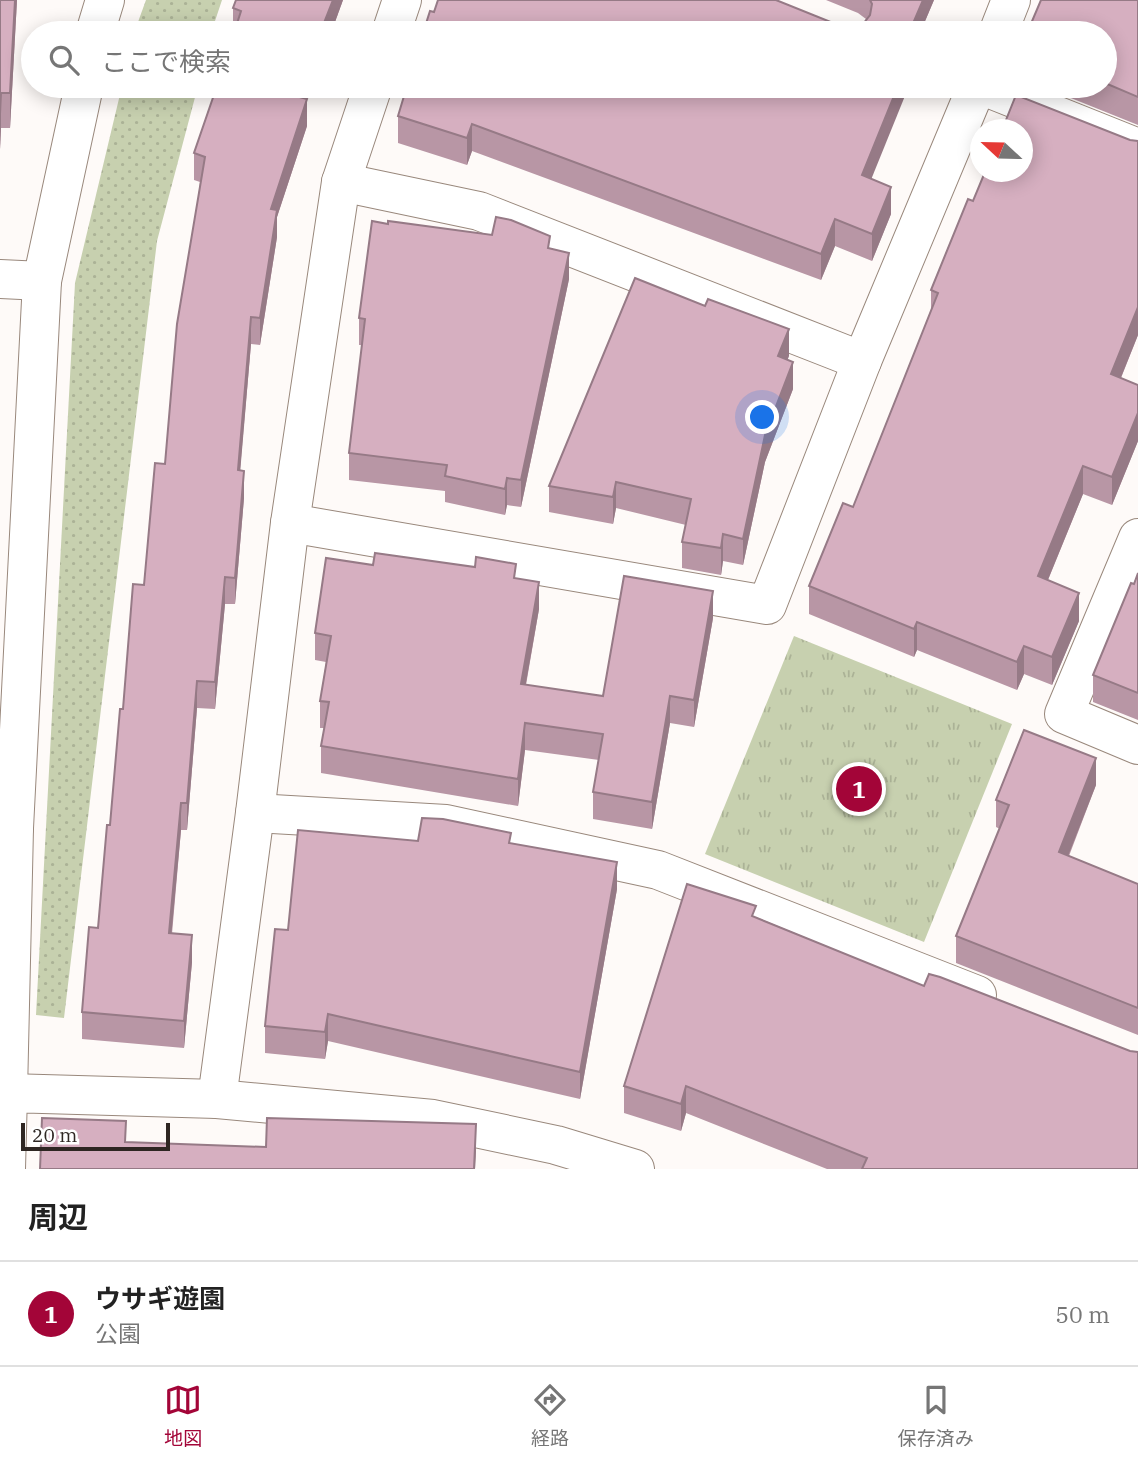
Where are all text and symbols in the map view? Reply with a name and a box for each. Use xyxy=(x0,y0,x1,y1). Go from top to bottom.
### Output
search box xyxy=(21,21,1117,98)
icon: search xyxy=(45,41,83,79)
text: ここで検索 xyxy=(101,44,231,78)
north arrow xyxy=(970,119,1033,182)
your location xyxy=(745,400,779,434)
pin: 1 xyxy=(836,763,882,815)
scale bar xyxy=(21,1120,170,1152)
text: 20 m xyxy=(32,1123,77,1147)
text: 周辺 xyxy=(28,1197,88,1236)
text: ウサギ遊園 xyxy=(95,1281,225,1315)
text: 1 xyxy=(44,1299,58,1329)
text: 50 m xyxy=(1055,1299,1110,1329)
text: 公園 xyxy=(95,1318,141,1348)
tab: 地図 xyxy=(164,1381,202,1450)
tab: 経路 xyxy=(531,1381,569,1450)
tab: 保存済み xyxy=(898,1381,974,1450)

